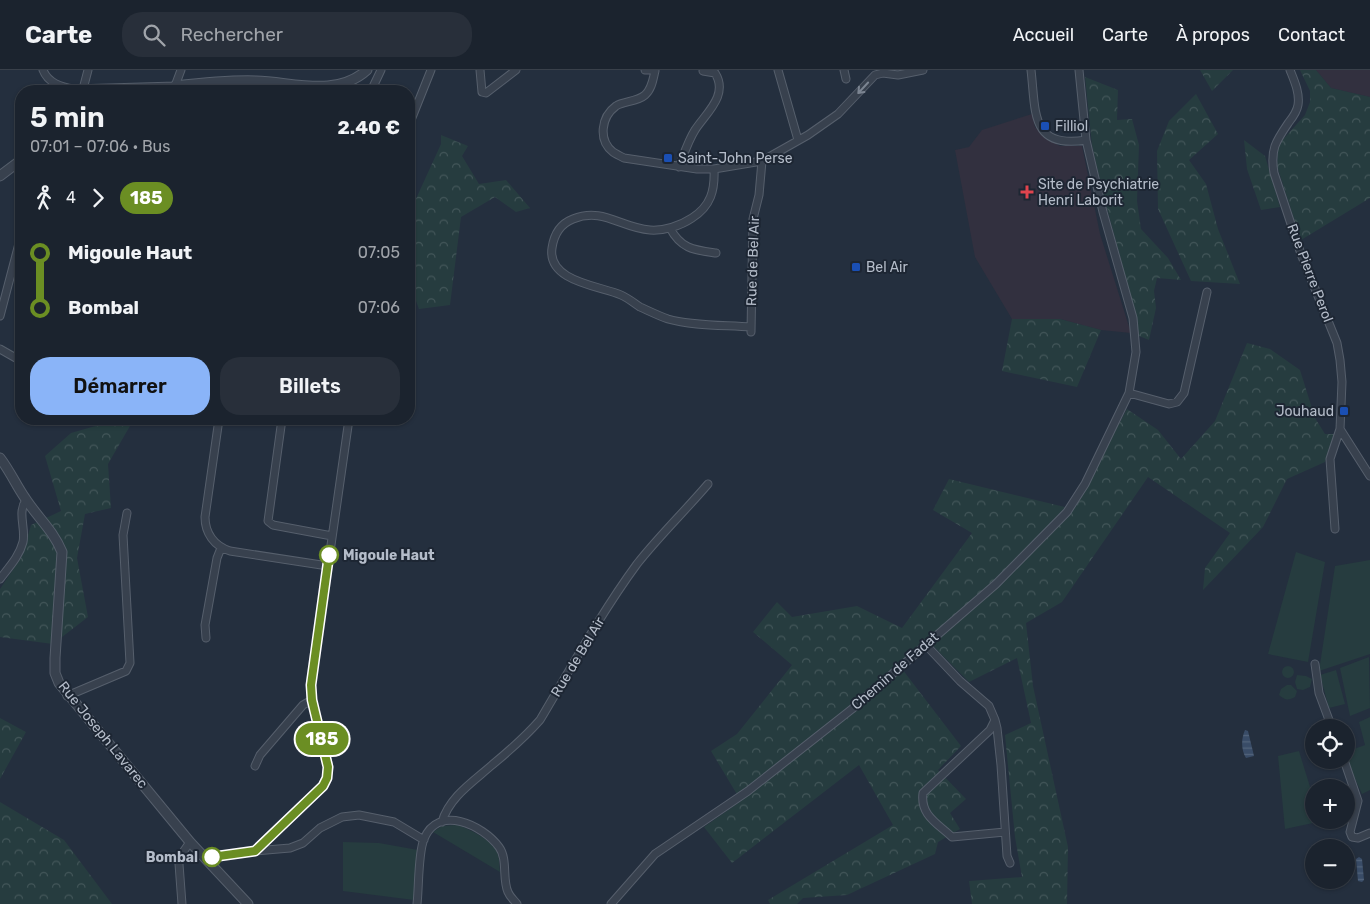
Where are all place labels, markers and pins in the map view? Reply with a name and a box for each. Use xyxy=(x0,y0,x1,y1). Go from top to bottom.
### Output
place label: Filliol xyxy=(1055,118,1088,135)
marker: Filliol xyxy=(1039,120,1051,132)
place label: Saint-John Perse xyxy=(678,150,793,167)
marker: Saint-John Perse xyxy=(662,152,674,164)
place label: Site de Psychiatrie Henri Laborit xyxy=(1038,176,1159,209)
marker: Site de Psychiatrie Henri Laborit xyxy=(1020,185,1034,199)
place label: Bel Air xyxy=(866,259,908,276)
marker: Bel Air xyxy=(850,261,862,273)
place label: Jouhaud xyxy=(1276,403,1334,420)
marker: Jouhaud xyxy=(1338,405,1350,417)
marker: Migoule Haut xyxy=(319,545,339,565)
place label: Migoule Haut xyxy=(343,547,435,564)
marker: Bombal xyxy=(202,847,222,867)
place label: Bombal xyxy=(146,849,198,866)

